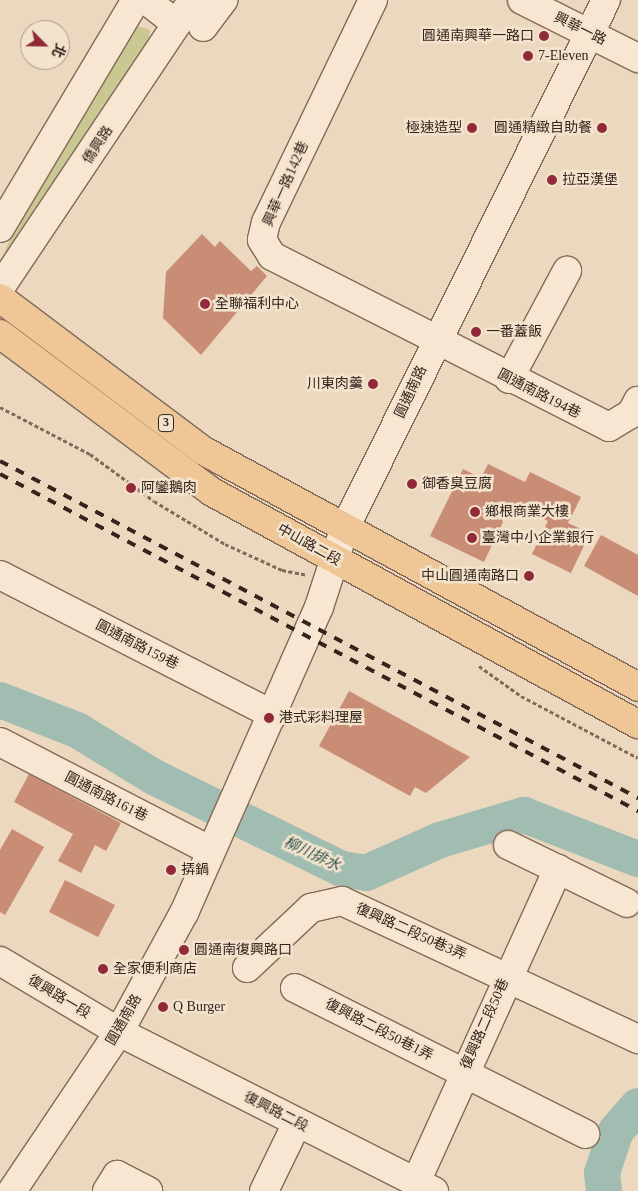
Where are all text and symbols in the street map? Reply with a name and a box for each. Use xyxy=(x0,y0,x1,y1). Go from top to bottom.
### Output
street label: 興華一路 xyxy=(551,9,609,49)
north arrow xyxy=(20,20,70,70)
place label: 圓通南興華一路口 xyxy=(422,28,534,44)
marker: 圓通南興華一路口 xyxy=(538,30,550,42)
text: 北 xyxy=(49,41,68,60)
place label: 7-Eleven xyxy=(538,48,589,64)
marker: 7-Eleven xyxy=(522,50,534,62)
place label: 極速造型 xyxy=(406,120,462,136)
place label: 圓通精緻自助餐 xyxy=(494,120,592,136)
marker: 極速造型 xyxy=(466,122,478,134)
marker: 圓通精緻自助餐 xyxy=(596,122,608,134)
street label: 僑興路 xyxy=(80,123,116,167)
street label: 興華一路142巷 xyxy=(260,139,312,229)
place label: 拉亞漢堡 xyxy=(562,172,618,188)
marker: 拉亞漢堡 xyxy=(546,174,558,186)
place label: 全聯福利中心 xyxy=(215,296,299,312)
marker: 全聯福利中心 xyxy=(199,298,211,310)
place label: 一番蓋飯 xyxy=(486,324,542,340)
marker: 一番蓋飯 xyxy=(470,326,482,338)
street label: 圓通南路 xyxy=(392,363,430,421)
street label: 圓通南路194巷 xyxy=(495,366,583,422)
place label: 川東肉羹 xyxy=(307,376,363,392)
marker: 川東肉羹 xyxy=(367,378,379,390)
road number: 3 xyxy=(157,413,175,432)
place label: 御香臭豆腐 xyxy=(422,476,492,492)
marker: 御香臭豆腐 xyxy=(406,478,418,490)
place label: 阿鑾鵝肉 xyxy=(141,480,197,496)
marker: 阿鑾鵝肉 xyxy=(125,482,137,494)
place label: 鄉根商業大樓 xyxy=(485,504,569,520)
marker: 鄉根商業大樓 xyxy=(469,506,481,518)
street label: 中山路二段 xyxy=(274,521,344,569)
place label: 臺灣中小企業銀行 xyxy=(482,530,594,546)
marker: 臺灣中小企業銀行 xyxy=(466,532,478,544)
place label: 中山圓通南路口 xyxy=(421,568,519,584)
marker: 中山圓通南路口 xyxy=(523,570,535,582)
street label: 圓通南路159巷 xyxy=(93,617,181,673)
place label: 港式彩料理屋 xyxy=(279,710,363,726)
marker: 港式彩料理屋 xyxy=(263,712,275,724)
street label: 圓通南路161巷 xyxy=(62,769,150,825)
water label: 柳川排水 xyxy=(281,833,343,875)
place label: 挵鍋 xyxy=(181,862,209,878)
marker: 挵鍋 xyxy=(165,864,177,876)
street label: 復興路二段50巷3弄 xyxy=(353,900,469,964)
place label: 圓通南復興路口 xyxy=(194,942,292,958)
marker: 圓通南復興路口 xyxy=(178,944,190,956)
place label: 全家便利商店 xyxy=(113,961,197,977)
marker: 全家便利商店 xyxy=(97,963,109,975)
street label: 復興路一段 xyxy=(25,972,93,1022)
street label: 復興路二段50巷 xyxy=(457,976,513,1072)
street label: 圓通南路 xyxy=(103,992,145,1048)
street label: 復興路二段50巷1弄 xyxy=(322,996,436,1064)
place label: Q Burger xyxy=(173,999,225,1015)
marker: Q Burger xyxy=(157,1001,169,1013)
street label: 復興路二段 xyxy=(241,1089,311,1135)

